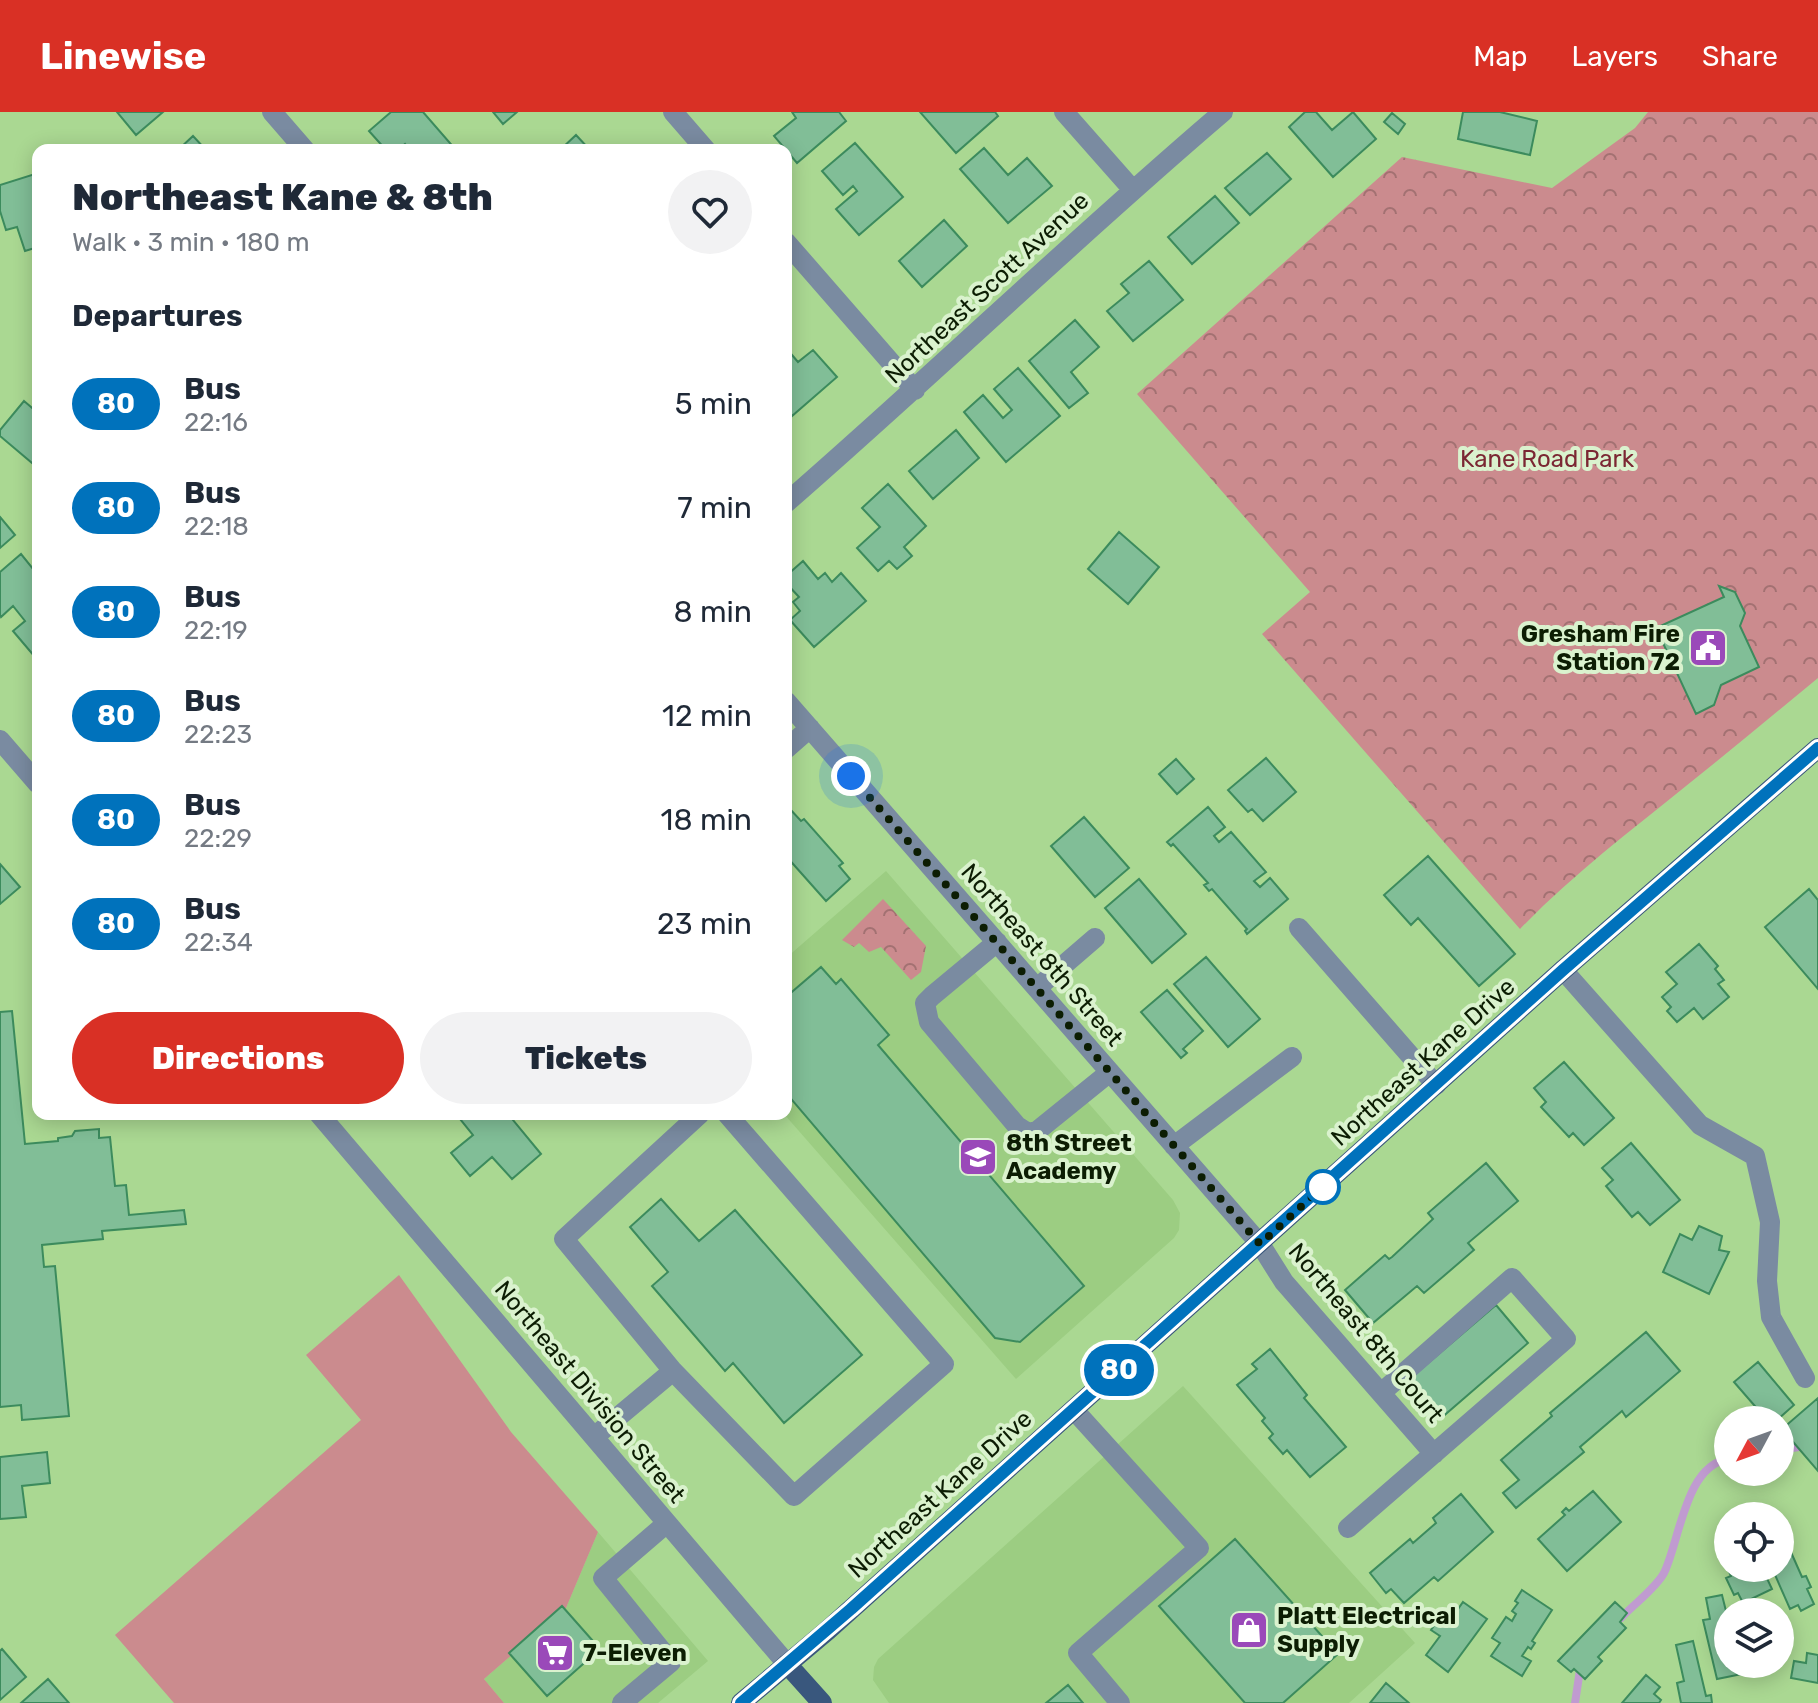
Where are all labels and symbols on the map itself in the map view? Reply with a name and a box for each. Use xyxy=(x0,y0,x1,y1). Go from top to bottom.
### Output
street label: Northeast Scott Avenue xyxy=(880,186,1094,390)
park label: Kane Road Park xyxy=(1460,445,1635,473)
place label: Gresham Fire Station 72 xyxy=(1521,620,1680,676)
public building icon: Gresham Fire Station 72 xyxy=(1687,627,1729,669)
your location xyxy=(831,756,871,796)
street label: Northeast 8th Street xyxy=(955,858,1129,1052)
street label: Northeast Kane Drive xyxy=(1326,972,1520,1152)
place label: 8th Street Academy xyxy=(1006,1129,1132,1185)
school or university icon: 8th Street Academy xyxy=(957,1136,999,1178)
unlabelled marker xyxy=(1306,1170,1340,1204)
street label: Northeast 8th Court xyxy=(1283,1238,1449,1428)
street label: Northeast Division Street xyxy=(489,1275,691,1509)
line badge: 80 xyxy=(1083,1344,1155,1396)
street label: Northeast Kane Drive xyxy=(843,1404,1037,1584)
north arrow xyxy=(1714,1406,1794,1486)
place label: Platt Electrical Supply xyxy=(1277,1602,1456,1658)
shop icon: Platt Electrical Supply xyxy=(1228,1609,1270,1651)
supermarket icon: 7-Eleven xyxy=(534,1632,576,1674)
place label: 7-Eleven xyxy=(583,1639,687,1667)

